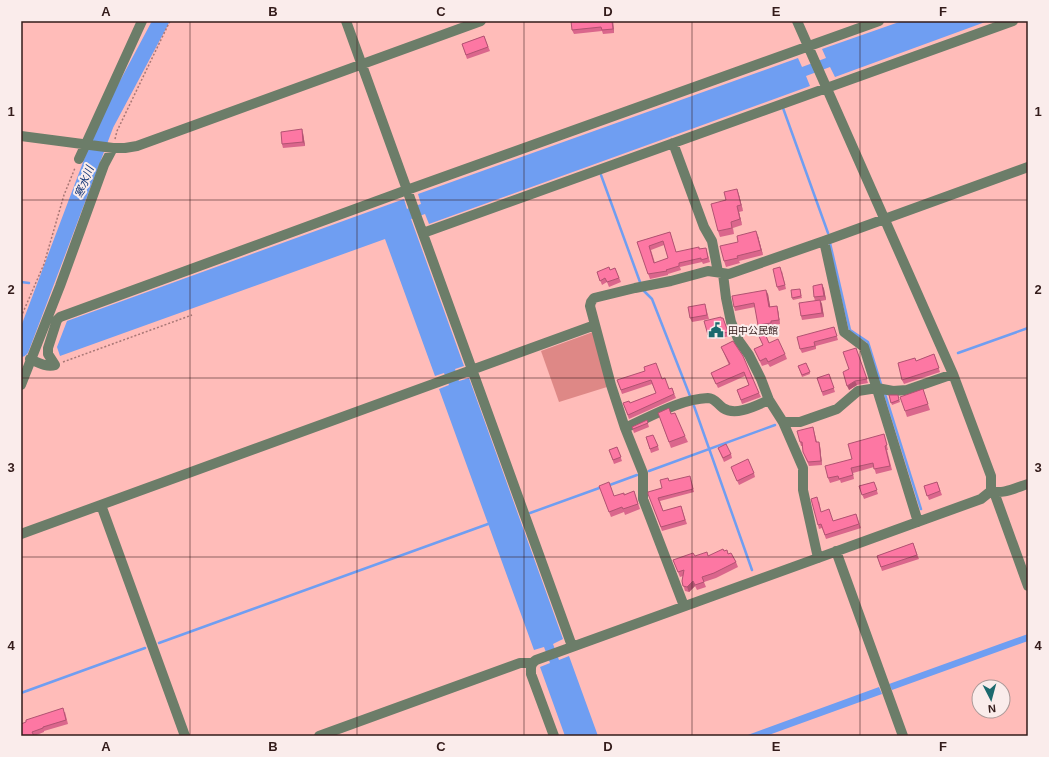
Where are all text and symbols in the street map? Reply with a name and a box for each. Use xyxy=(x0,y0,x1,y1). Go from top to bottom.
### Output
text: A xyxy=(101,4,111,19)
text: B xyxy=(268,4,278,19)
text: C xyxy=(436,4,446,19)
text: D xyxy=(603,4,613,19)
text: E xyxy=(772,4,781,19)
text: F xyxy=(939,4,947,19)
text: 1 xyxy=(7,104,15,119)
text: 1 xyxy=(1034,104,1042,119)
water label: 寒水川 xyxy=(72,164,96,200)
text: 2 xyxy=(7,282,15,297)
text: 2 xyxy=(1034,282,1042,297)
public building icon: 田中公民館 xyxy=(707,321,725,339)
place label: 田中公民館 xyxy=(728,325,778,336)
text: 3 xyxy=(7,460,15,475)
text: 3 xyxy=(1034,460,1042,475)
text: 4 xyxy=(7,638,15,653)
text: 4 xyxy=(1034,638,1042,653)
north arrow xyxy=(971,679,1011,719)
text: N xyxy=(987,703,997,715)
text: A xyxy=(101,739,111,754)
text: B xyxy=(268,739,278,754)
text: C xyxy=(436,739,446,754)
text: D xyxy=(603,739,613,754)
text: E xyxy=(772,739,781,754)
text: F xyxy=(939,739,947,754)

